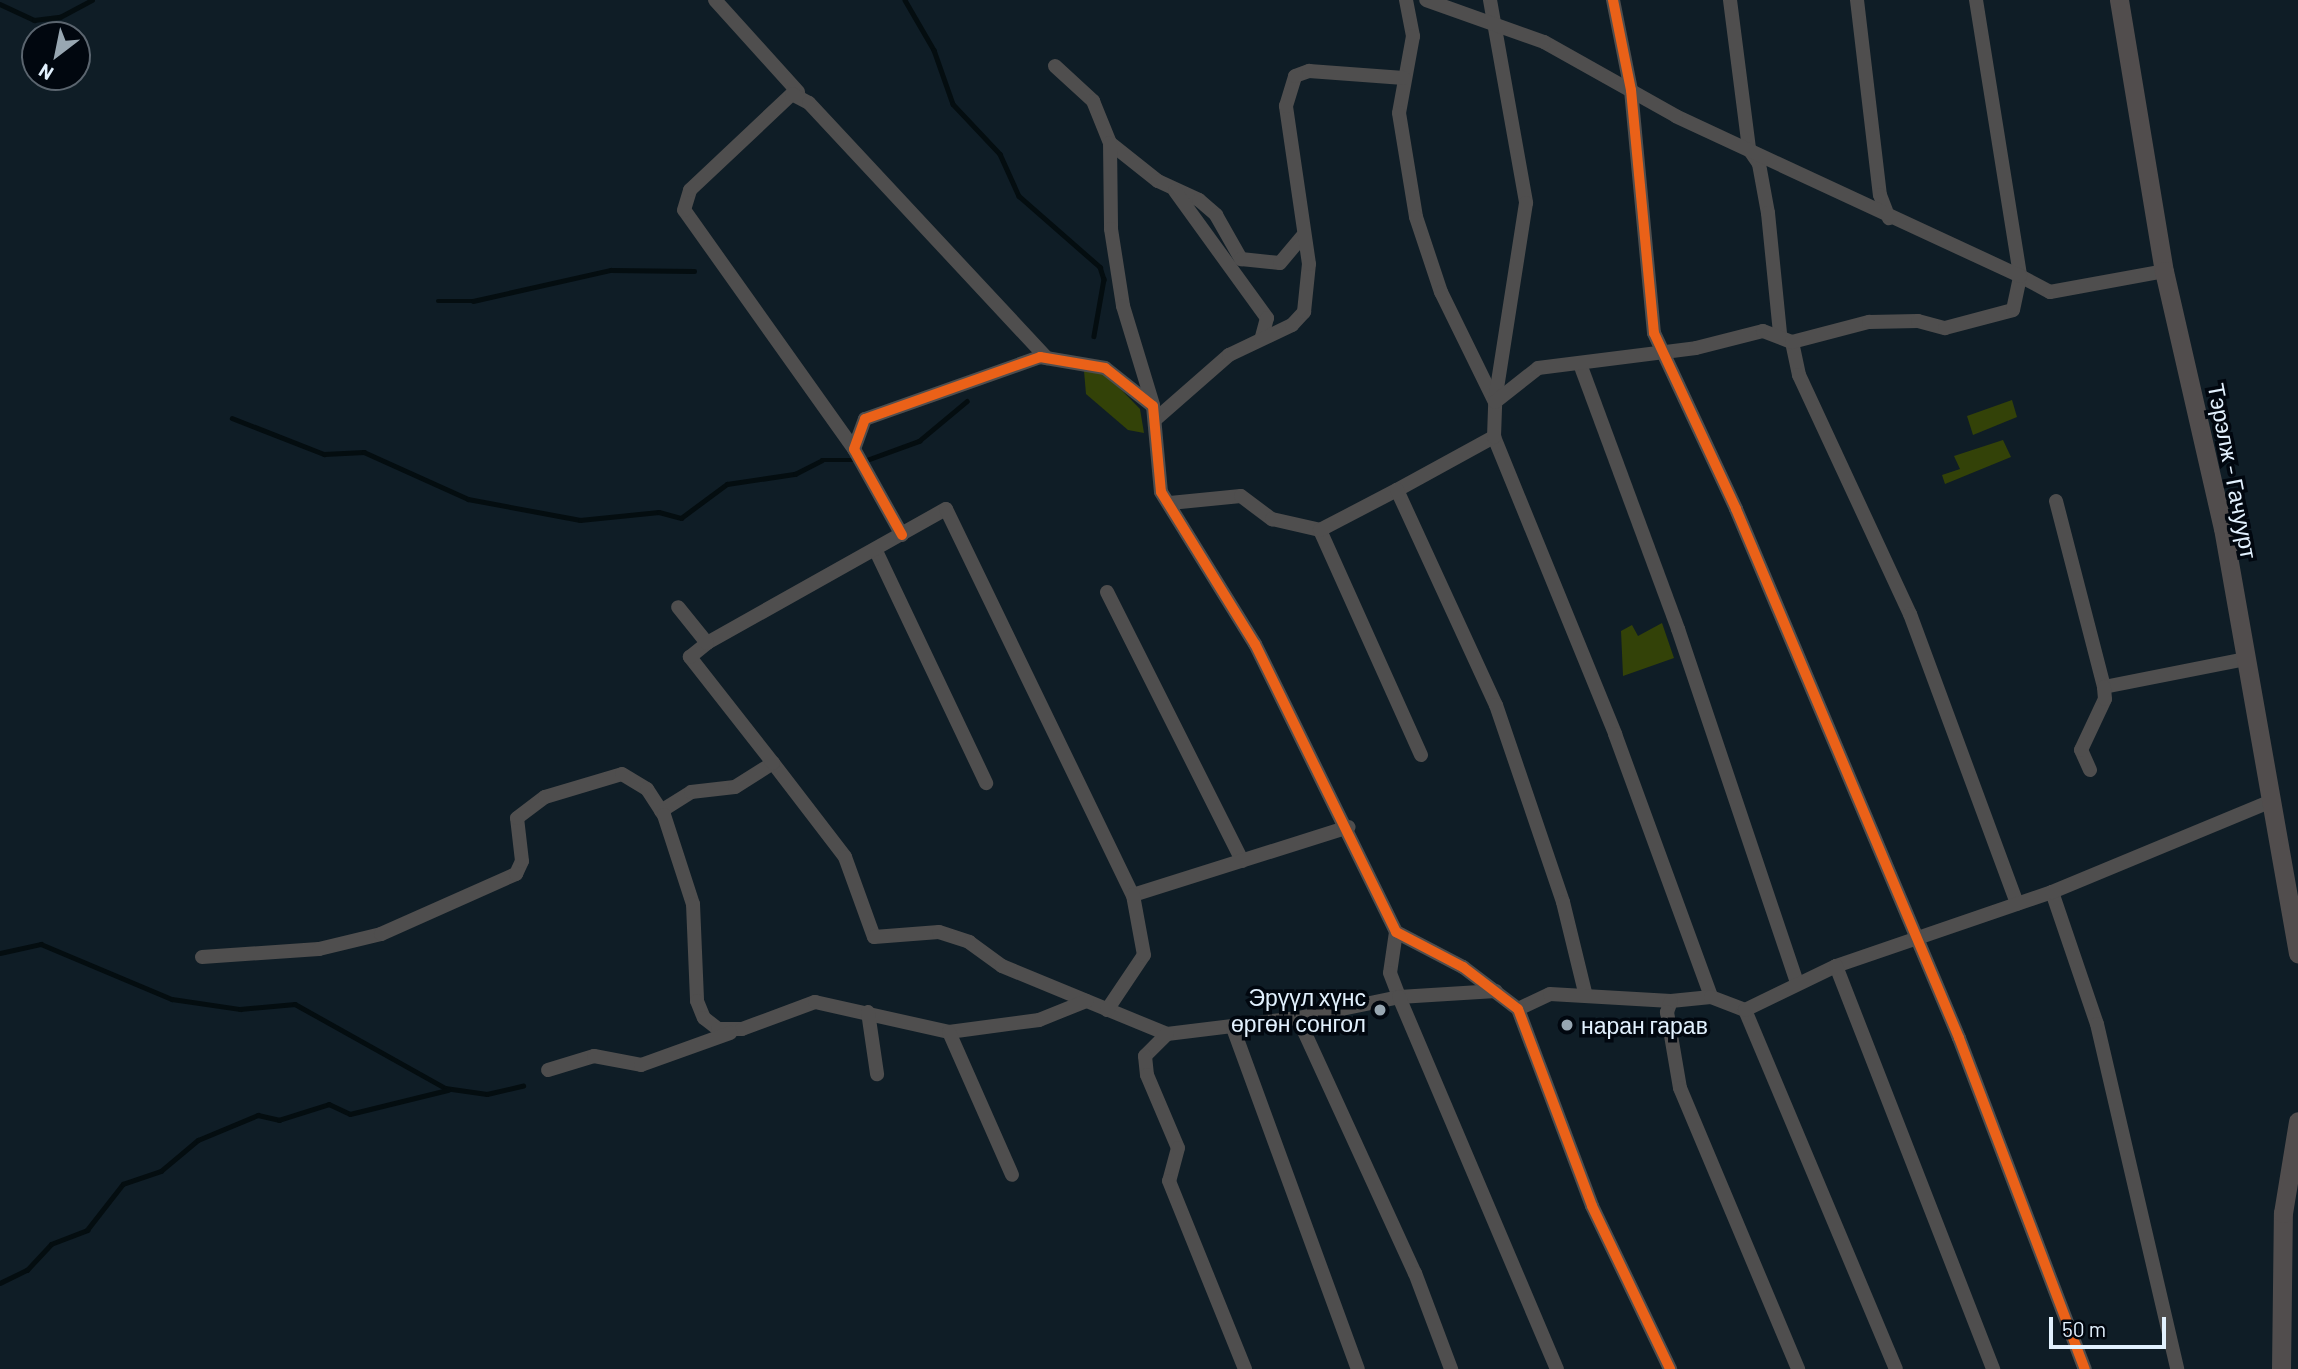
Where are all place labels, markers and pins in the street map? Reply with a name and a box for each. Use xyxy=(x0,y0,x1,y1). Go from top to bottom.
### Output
place label: Эрүүл хүнс өргөн сонгол xyxy=(1231,983,1366,1037)
marker: Эрүүл хүнс өргөн сонгол xyxy=(1372,1002,1388,1018)
place label: наран гарав xyxy=(1581,1011,1708,1039)
marker: наран гарав xyxy=(1559,1017,1575,1033)

